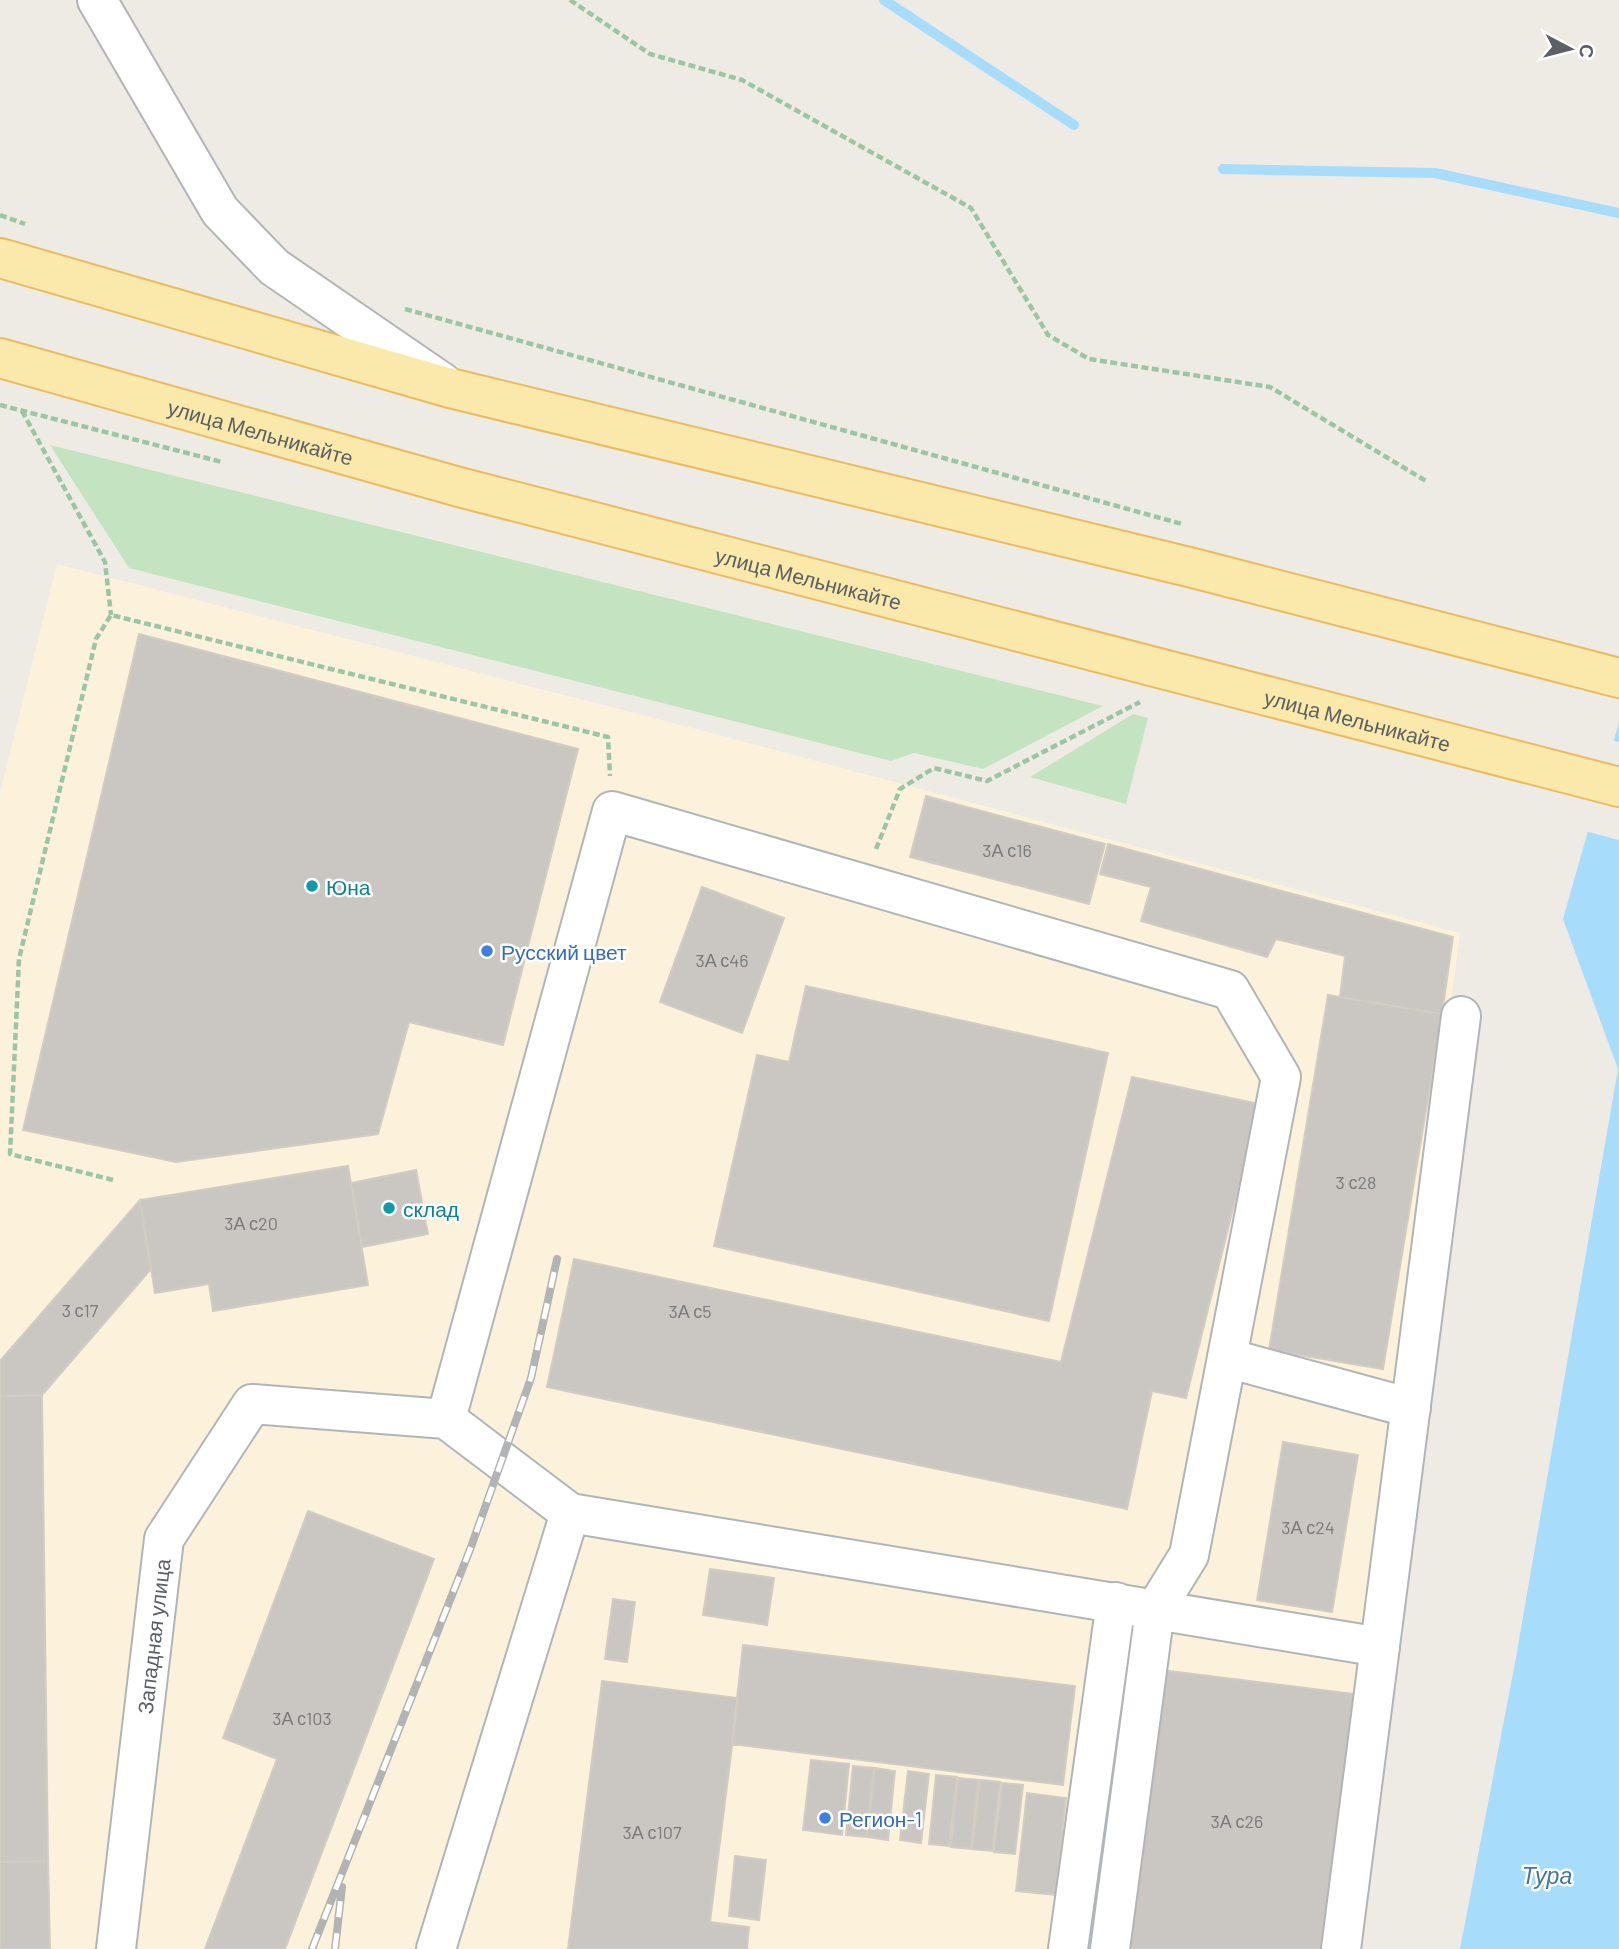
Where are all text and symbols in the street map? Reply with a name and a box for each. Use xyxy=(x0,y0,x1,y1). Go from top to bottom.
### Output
north arrow xyxy=(1535,14,1605,84)
text: С xyxy=(1575,43,1600,60)
street label: улица Мельникайте xyxy=(165,393,356,469)
street label: улица Мельникайте xyxy=(713,541,904,614)
street label: улица Мельникайте xyxy=(1262,683,1453,755)
house number: 3А с16 xyxy=(982,839,1032,861)
place label: Юна xyxy=(326,874,371,899)
marker: Юна xyxy=(304,878,320,894)
place label: Русский цвет xyxy=(501,939,627,964)
marker: Русский цвет xyxy=(479,943,495,959)
house number: 3А с46 xyxy=(695,949,749,971)
house number: 3 с28 xyxy=(1336,1171,1376,1193)
place label: склад xyxy=(403,1196,459,1221)
marker: склад xyxy=(381,1200,397,1216)
house number: 3А с20 xyxy=(224,1212,278,1234)
house number: 3 с17 xyxy=(62,1299,99,1321)
house number: 3А с5 xyxy=(668,1300,712,1322)
house number: 3А с24 xyxy=(1281,1516,1335,1538)
street label: Западная улица xyxy=(131,1557,174,1715)
house number: 3А с103 xyxy=(272,1707,332,1729)
place label: Регион-1 xyxy=(839,1806,922,1831)
marker: Регион-1 xyxy=(817,1810,833,1826)
house number: 3А с26 xyxy=(1211,1810,1263,1832)
house number: 3А с107 xyxy=(623,1821,682,1843)
water label: Тура xyxy=(1522,1861,1572,1889)

